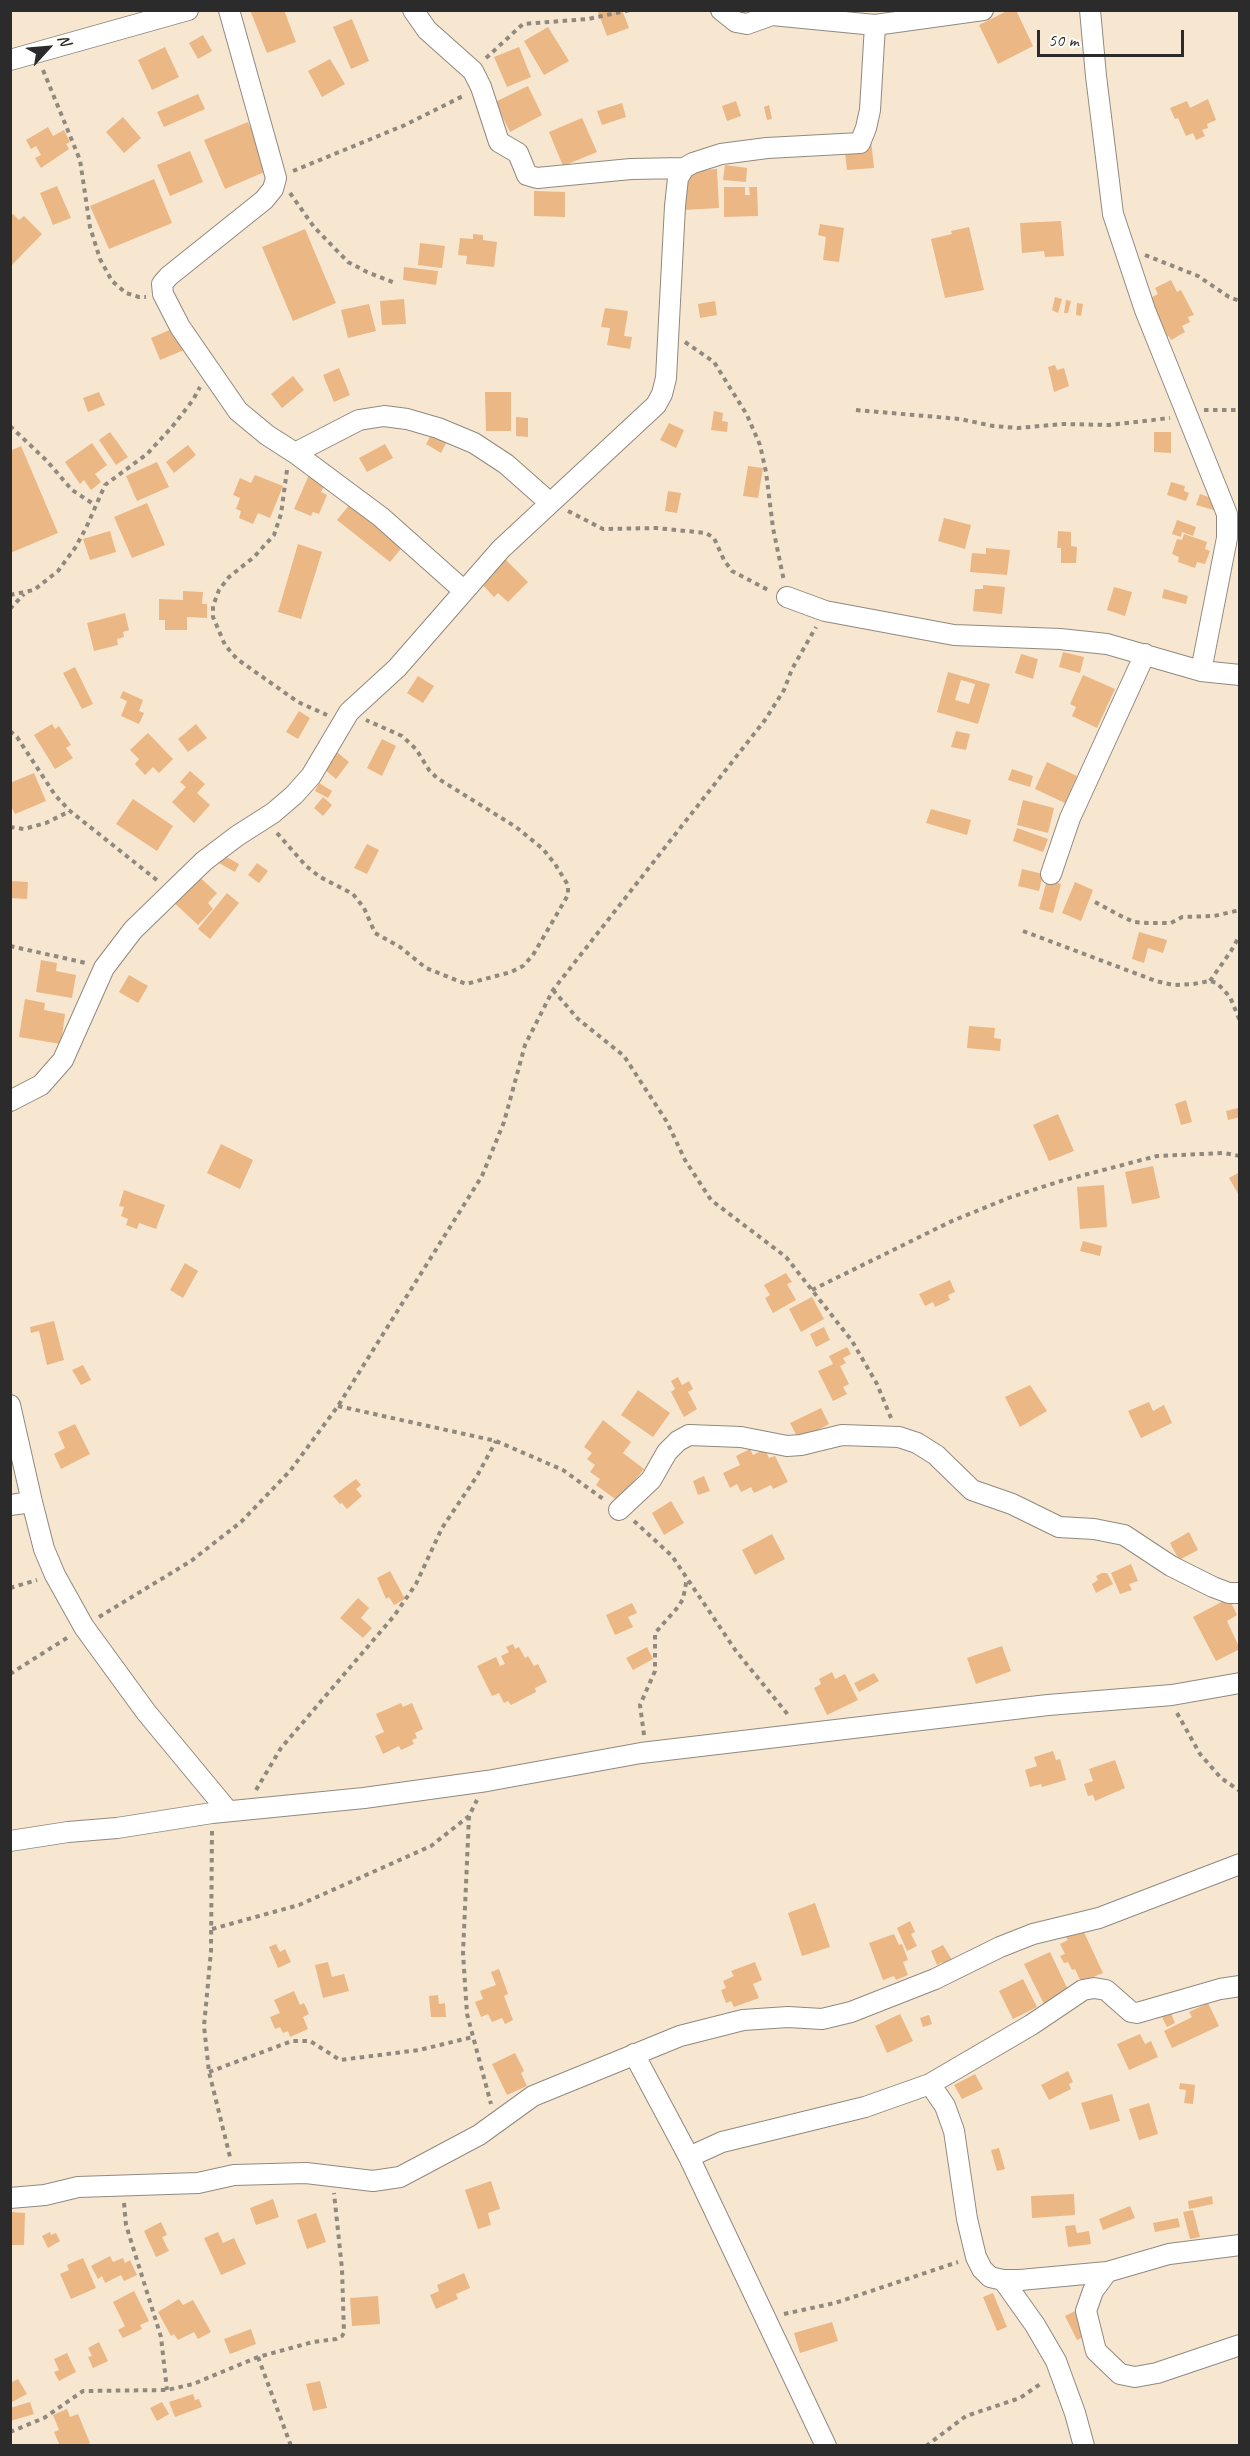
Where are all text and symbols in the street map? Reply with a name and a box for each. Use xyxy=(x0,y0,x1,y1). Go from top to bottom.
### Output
north arrow xyxy=(18,18,78,78)
scale bar xyxy=(1040,18,1187,56)
text: 50 m xyxy=(1048,29,1079,51)
text: N xyxy=(53,31,75,49)

